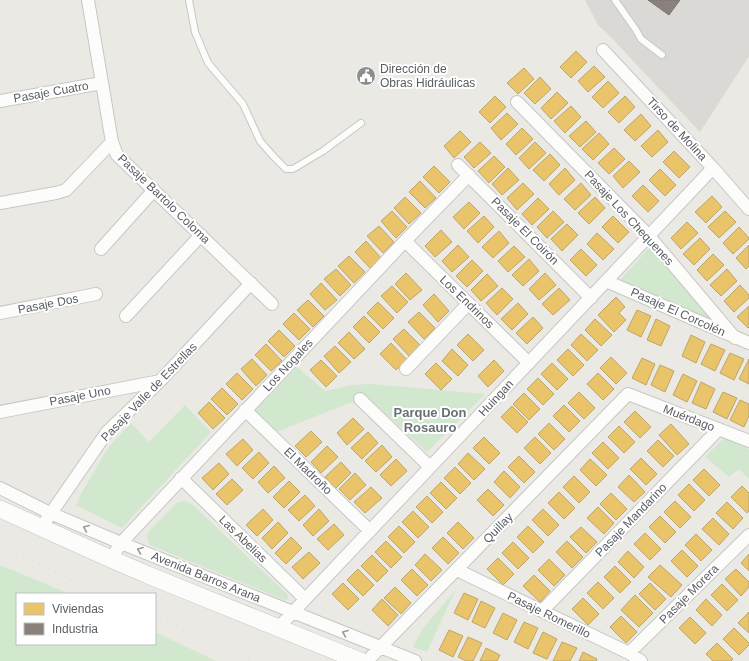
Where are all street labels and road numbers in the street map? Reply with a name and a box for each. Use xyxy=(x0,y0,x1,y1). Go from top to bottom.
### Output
street label: Pasaje Cuatro xyxy=(12,78,90,105)
street label: Tirso de Molina xyxy=(644,94,710,164)
street label: Pasaje Bartolo Coloma xyxy=(115,151,213,247)
street label: Pasaje Los Chequenes xyxy=(582,168,676,268)
street label: Pasaje El Coirón xyxy=(488,194,562,268)
street label: Los Endrinos xyxy=(437,273,497,331)
street label: Pasaje El Corcolén xyxy=(629,285,727,339)
street label: Pasaje Dos xyxy=(17,291,79,317)
street label: Los Nogales xyxy=(260,336,316,394)
street label: Pasaje Valle de Estrellas xyxy=(98,340,200,444)
street label: Huingan xyxy=(476,377,516,419)
street label: Pasaje Uno xyxy=(48,383,112,409)
street label: Muérdago xyxy=(661,402,717,434)
street label: El Madroño xyxy=(281,445,335,498)
street label: Pasaje Mandarino xyxy=(592,480,670,560)
street label: Quillay xyxy=(480,510,516,546)
street label: Las Abelias xyxy=(216,513,270,565)
street label: Avenida Barros Arana xyxy=(149,549,263,605)
street label: Pasaje Morera xyxy=(656,561,722,627)
street label: Pasaje Romerillo xyxy=(505,589,593,641)

